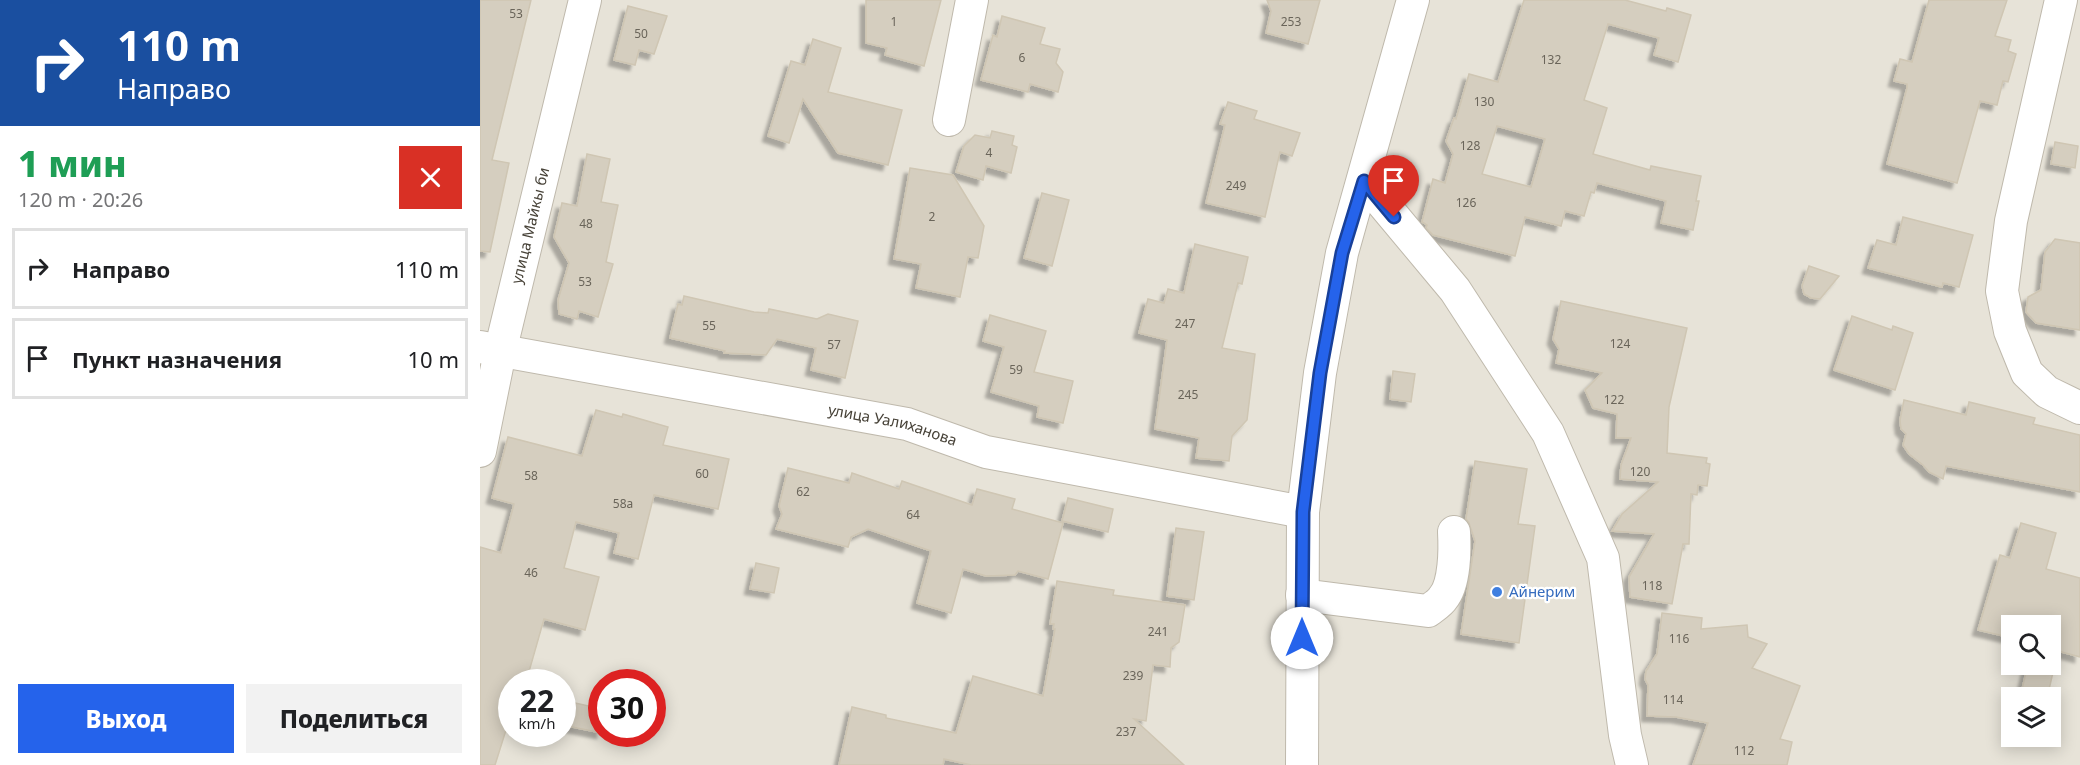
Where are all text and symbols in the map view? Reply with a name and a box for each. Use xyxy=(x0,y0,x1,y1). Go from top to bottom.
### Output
house number: 53 xyxy=(509,5,523,22)
house number: 1 xyxy=(891,13,897,30)
house number: 253 xyxy=(1281,13,1301,30)
text: 110 m xyxy=(117,16,241,73)
icon: right xyxy=(18,24,96,102)
house number: 50 xyxy=(634,25,648,42)
house number: 6 xyxy=(1019,49,1026,66)
house number: 132 xyxy=(1541,51,1561,68)
text: Направо xyxy=(117,70,231,107)
house number: 130 xyxy=(1474,93,1494,110)
house number: 128 xyxy=(1460,137,1480,154)
text: 1 мин xyxy=(18,139,127,188)
house number: 4 xyxy=(986,144,993,161)
button: close xyxy=(399,146,462,209)
pin xyxy=(1368,155,1419,217)
icon: arrive xyxy=(1377,164,1410,197)
street label: улица Майкы би xyxy=(506,165,553,286)
house number: 249 xyxy=(1226,177,1246,194)
text: 120 m · 20:26 xyxy=(18,186,143,213)
house number: 126 xyxy=(1456,194,1476,211)
house number: 2 xyxy=(929,208,936,225)
house number: 48 xyxy=(579,215,593,232)
icon: right xyxy=(21,252,54,285)
text: Направо xyxy=(72,254,170,284)
text: 110 m xyxy=(395,254,459,284)
house number: 53 xyxy=(578,273,592,290)
house number: 247 xyxy=(1175,315,1195,332)
house number: 55 xyxy=(702,317,716,334)
house number: 124 xyxy=(1610,335,1630,352)
house number: 57 xyxy=(827,336,841,353)
icon: arrive xyxy=(21,342,54,375)
text: Пункт назначения xyxy=(72,344,282,374)
text: 10 m xyxy=(408,344,459,374)
house number: 59 xyxy=(1009,361,1023,378)
house number: 245 xyxy=(1178,386,1198,403)
house number: 122 xyxy=(1604,391,1624,408)
street label: улица Уалиханова xyxy=(827,399,960,450)
house number: 120 xyxy=(1630,463,1650,480)
house number: 60 xyxy=(695,465,709,482)
house number: 58 xyxy=(524,467,538,484)
house number: 62 xyxy=(796,483,810,500)
house number: 58а xyxy=(613,495,633,512)
house number: 64 xyxy=(906,506,920,523)
house number: 46 xyxy=(524,564,538,581)
house number: 118 xyxy=(1642,577,1662,594)
place label: Айнерим xyxy=(1509,581,1575,601)
marker: Айнерим xyxy=(1490,585,1504,599)
position arrow xyxy=(1270,606,1334,670)
map controls xyxy=(2001,615,2061,747)
button: search xyxy=(2001,615,2061,675)
house number: 241 xyxy=(1148,623,1168,640)
house number: 116 xyxy=(1669,630,1689,647)
house number: 239 xyxy=(1123,667,1143,684)
speed limit sign: 30 xyxy=(588,669,666,747)
text: 22 xyxy=(520,680,554,721)
button: Выход xyxy=(18,684,234,753)
button: Поделиться xyxy=(246,684,462,753)
button: layers xyxy=(2001,687,2061,747)
house number: 114 xyxy=(1663,691,1683,708)
text: km/h xyxy=(519,713,555,733)
house number: 237 xyxy=(1116,723,1136,740)
house number: 112 xyxy=(1734,742,1754,759)

